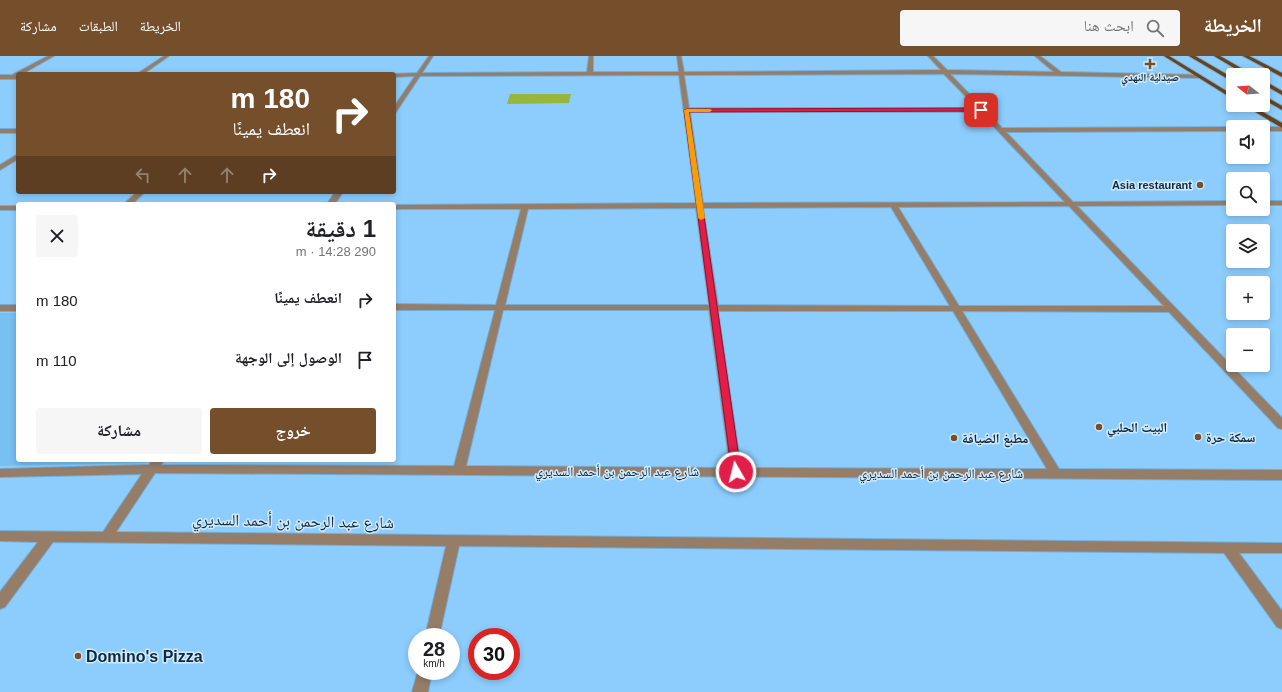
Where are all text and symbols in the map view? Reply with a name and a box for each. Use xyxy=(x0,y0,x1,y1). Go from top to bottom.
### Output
search box xyxy=(900,10,1180,46)
text: الخريطة xyxy=(1204,15,1262,36)
text: ابحث هنا xyxy=(1084,17,1134,34)
icon: search xyxy=(1144,17,1166,39)
text: مشاركة xyxy=(20,18,57,34)
text: الطبقات xyxy=(79,18,118,34)
text: الخريطة xyxy=(140,18,181,34)
marker: صيدلية النهدي xyxy=(1145,59,1155,69)
north arrow xyxy=(1226,68,1270,112)
map controls xyxy=(1226,68,1270,372)
place label: صيدلية النهدي xyxy=(1121,71,1179,86)
text: 180 m xyxy=(231,83,310,114)
icon: right xyxy=(324,88,376,140)
pin xyxy=(964,93,998,127)
icon: arrive xyxy=(970,99,992,121)
text: انعطف يمينًا xyxy=(232,119,310,139)
button: sound xyxy=(1226,120,1270,164)
icon: left xyxy=(132,164,154,186)
icon: ahead xyxy=(174,164,196,186)
icon: ahead xyxy=(216,164,238,186)
icon: right xyxy=(258,164,280,186)
button: search xyxy=(1226,172,1270,216)
place label: Asia restaurant xyxy=(1112,179,1192,191)
marker: Asia restaurant xyxy=(1195,180,1205,190)
button: close xyxy=(36,215,78,257)
text: 1 دقيقة xyxy=(306,215,376,242)
button: layers xyxy=(1226,224,1270,268)
text: 290 m · 14:28 xyxy=(296,244,376,259)
button: + xyxy=(1226,276,1270,320)
text: انعطف يمينًا xyxy=(274,289,342,306)
icon: right xyxy=(354,289,376,311)
text: 180 m xyxy=(36,292,78,309)
button: − xyxy=(1226,328,1270,372)
text: الوصول إلى الوجهة xyxy=(235,349,342,366)
icon: arrive xyxy=(354,349,376,371)
text: 110 m xyxy=(36,352,77,369)
button: مشاركة xyxy=(36,408,202,454)
button: خروج xyxy=(210,408,376,454)
place label: البيت الحلبي xyxy=(1107,420,1167,438)
marker: البيت الحلبي xyxy=(1094,422,1104,432)
place label: سمكة حرة xyxy=(1206,430,1255,445)
place label: مطبغ الضيافة xyxy=(962,431,1028,448)
marker: سمكة حرة xyxy=(1193,432,1203,442)
marker: مطبغ الضيافة xyxy=(949,433,959,443)
position arrow xyxy=(715,451,757,493)
street label: شارع عبد الرحمن بن أحمد السديري xyxy=(535,464,699,482)
street label: شارع عبد الرحمن بن أحمد السديري xyxy=(859,466,1023,484)
street label: شارع عبد الرحمن بن أحمد السديري xyxy=(192,510,394,535)
speed limit sign: 30 xyxy=(468,628,520,680)
text: 28 xyxy=(423,638,445,660)
place label: Domino's Pizza xyxy=(86,648,203,665)
marker: Domino's Pizza xyxy=(73,651,83,661)
text: km/h xyxy=(423,658,445,669)

